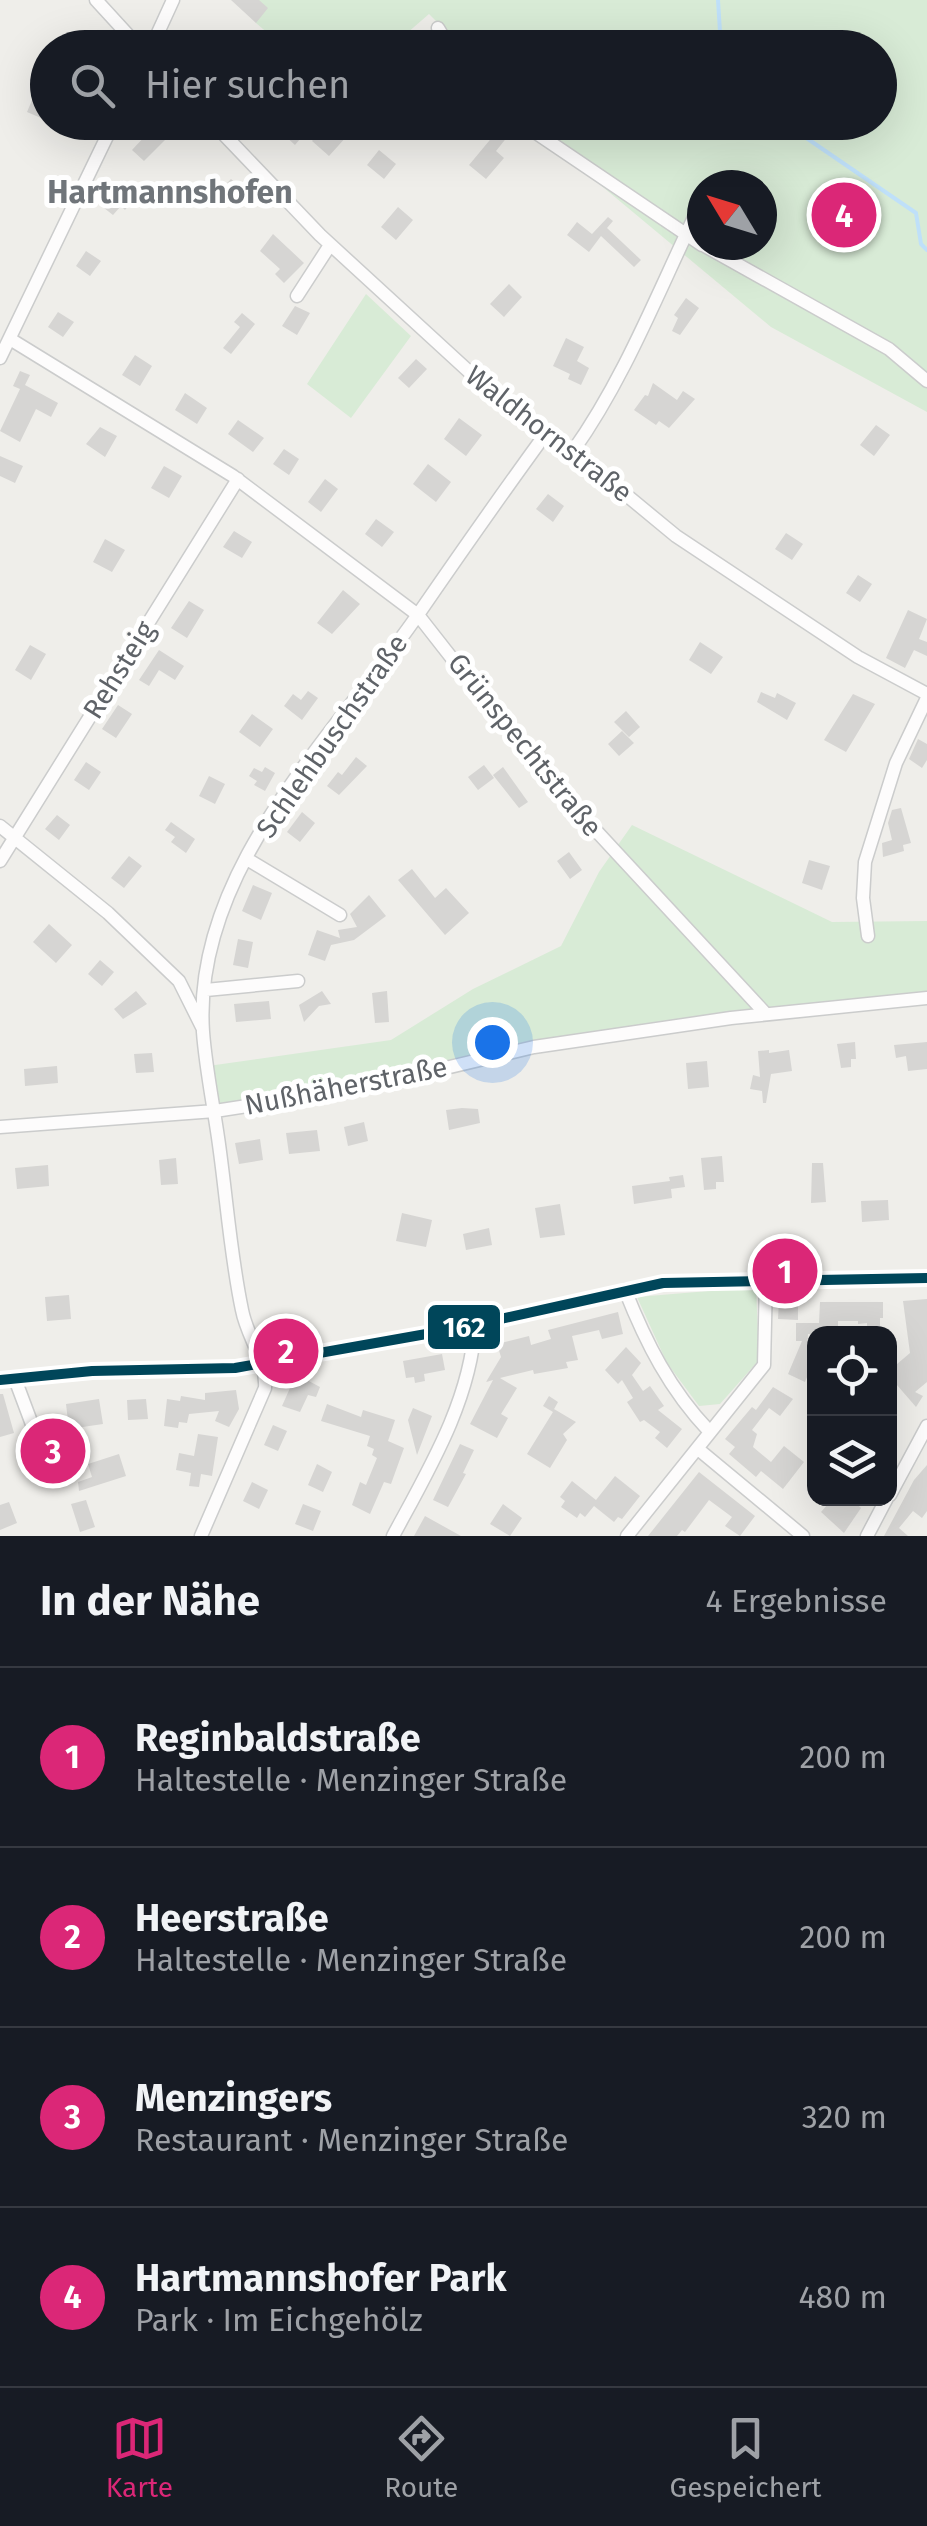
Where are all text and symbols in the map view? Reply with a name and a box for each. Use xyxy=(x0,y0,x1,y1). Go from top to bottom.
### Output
search box xyxy=(30,30,897,140)
icon: search xyxy=(65,58,120,113)
text: Hier suchen xyxy=(145,62,350,108)
north arrow xyxy=(687,170,777,260)
district label: Hartmannshofen xyxy=(47,173,293,211)
pin: 4 xyxy=(812,178,876,252)
street label: Waldhornstraße xyxy=(459,359,639,509)
street label: Rehsteig xyxy=(76,615,162,725)
street label: Schlehbuschstraße xyxy=(249,628,415,844)
street label: Grünspechtstraße xyxy=(441,647,609,843)
your location xyxy=(467,1017,518,1068)
street label: Nußhäherstraße xyxy=(242,1050,450,1122)
pin: 1 xyxy=(752,1234,818,1308)
line badge: 162 xyxy=(426,1303,502,1351)
text: 162 xyxy=(443,1311,485,1344)
pin: 2 xyxy=(254,1314,318,1388)
map controls xyxy=(807,1326,897,1506)
button: locate xyxy=(807,1326,897,1416)
pin: 3 xyxy=(20,1414,86,1488)
button: layers xyxy=(807,1416,897,1506)
text: In der Nähe xyxy=(40,1576,260,1626)
text: 4 Ergebnisse xyxy=(705,1582,887,1620)
text: Reginbaldstraße xyxy=(135,1715,421,1761)
text: 1 xyxy=(65,1738,80,1776)
text: 200 m xyxy=(800,1738,887,1776)
text: Haltestelle · Menzinger Straße xyxy=(135,1761,567,1799)
text: Heerstraße xyxy=(135,1895,329,1941)
text: 2 xyxy=(64,1918,81,1956)
text: 200 m xyxy=(800,1918,887,1956)
text: Haltestelle · Menzinger Straße xyxy=(135,1941,567,1979)
text: Menzingers xyxy=(135,2075,332,2121)
text: 3 xyxy=(64,2098,81,2136)
text: 320 m xyxy=(802,2098,887,2136)
text: Restaurant · Menzinger Straße xyxy=(135,2121,569,2159)
text: Hartmannshofer Park xyxy=(135,2255,507,2301)
text: 4 xyxy=(63,2278,82,2316)
text: 480 m xyxy=(799,2278,887,2316)
text: Park · Im Eichgehölz xyxy=(135,2301,423,2339)
tab: Karte xyxy=(106,2411,173,2504)
tab: Route xyxy=(384,2411,458,2504)
tab: Gespeichert xyxy=(670,2411,821,2504)

